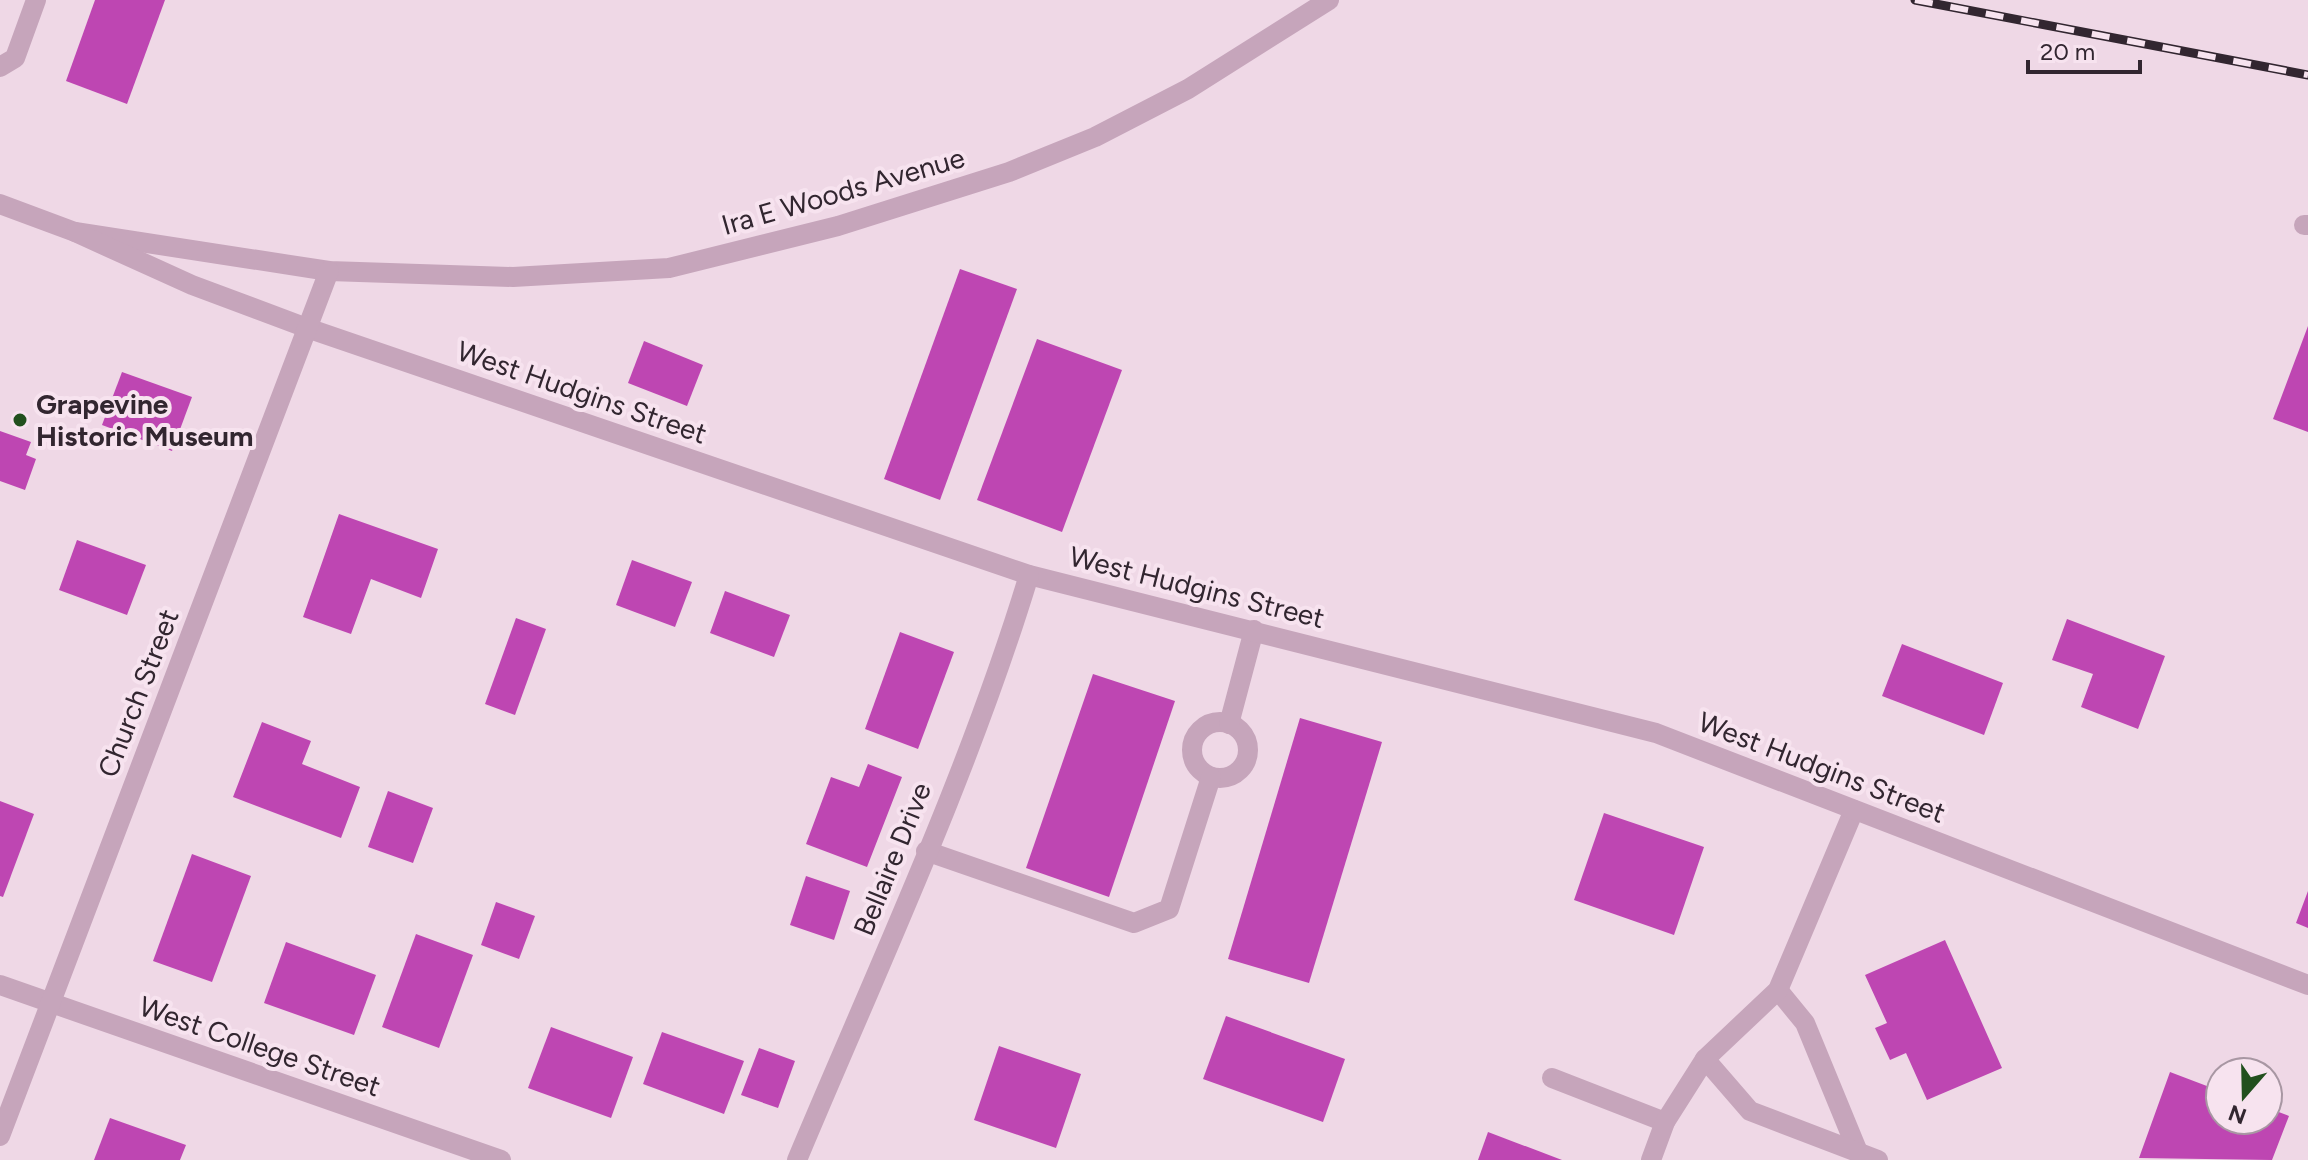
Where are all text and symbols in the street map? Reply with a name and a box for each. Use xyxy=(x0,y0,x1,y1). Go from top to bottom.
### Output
scale bar xyxy=(2028,24,2140,74)
text: 20 m xyxy=(2040,37,2095,66)
street label: Ira E Woods Avenue xyxy=(718,140,968,242)
street label: West Hudgins Street xyxy=(453,333,711,451)
place label: Grapevine Historic Museum xyxy=(36,387,253,453)
marker: Grapevine Historic Museum xyxy=(11,411,29,429)
street label: West Hudgins Street xyxy=(1066,539,1328,635)
street label: Church Street xyxy=(90,604,186,782)
street label: West Hudgins Street xyxy=(1694,704,1950,830)
street label: Bellaire Drive xyxy=(846,778,938,940)
street label: West College Street xyxy=(135,989,385,1103)
north arrow xyxy=(2204,1056,2284,1136)
text: N xyxy=(2225,1099,2250,1130)

